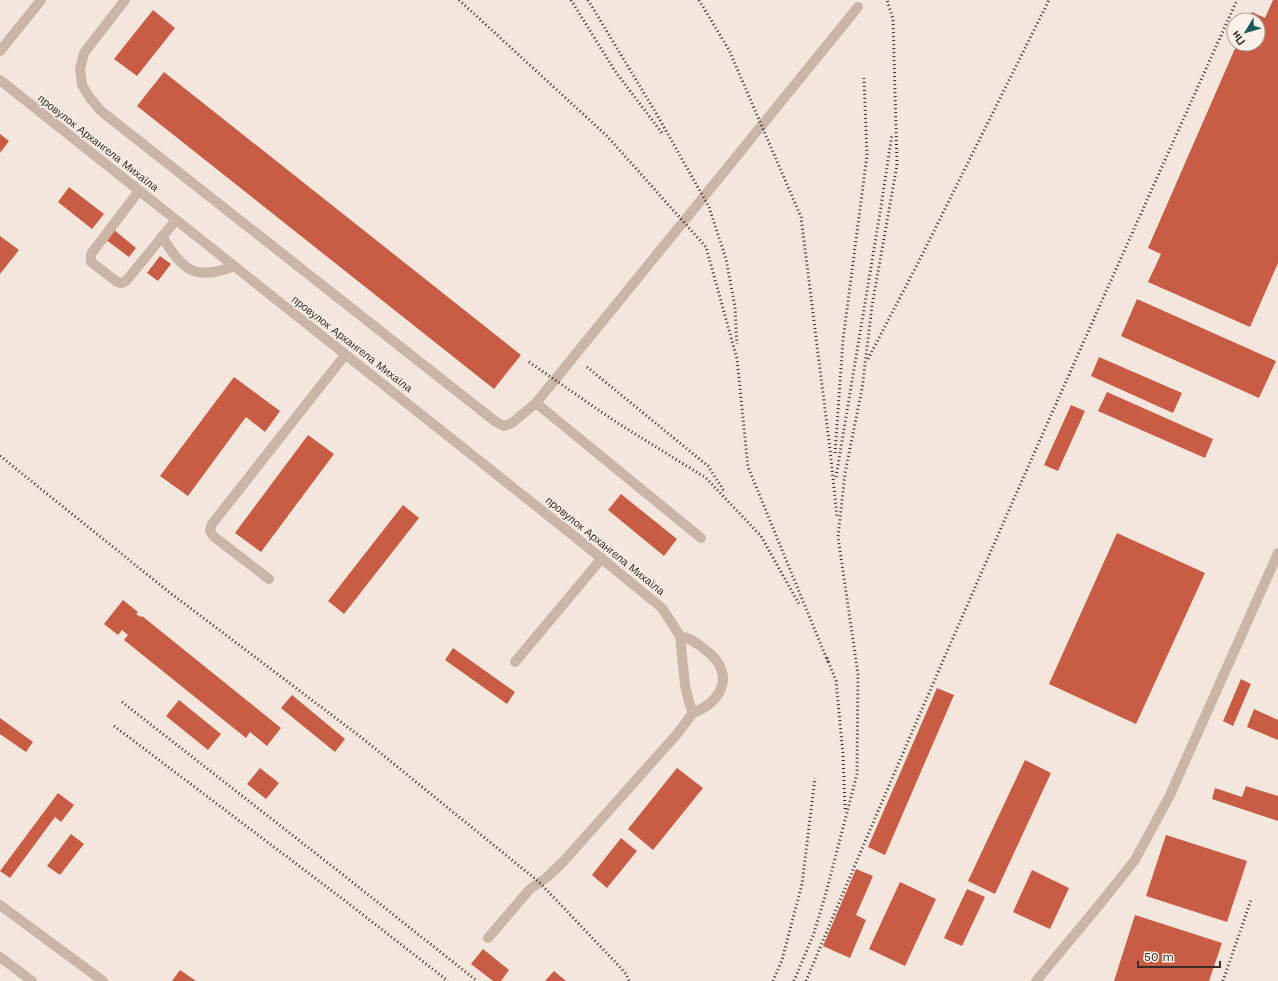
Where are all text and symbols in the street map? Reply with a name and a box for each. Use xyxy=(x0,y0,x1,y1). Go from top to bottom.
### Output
north arrow xyxy=(1226,12,1266,52)
text: Пн xyxy=(1229,28,1248,48)
street label: провулок Архангела Михаїла xyxy=(35,92,162,195)
street label: провулок Архангела Михаїла xyxy=(289,293,416,396)
street label: провулок Архангела Михаїла xyxy=(543,494,668,599)
scale bar xyxy=(1138,943,1220,969)
text: 50 m xyxy=(1144,950,1174,964)

